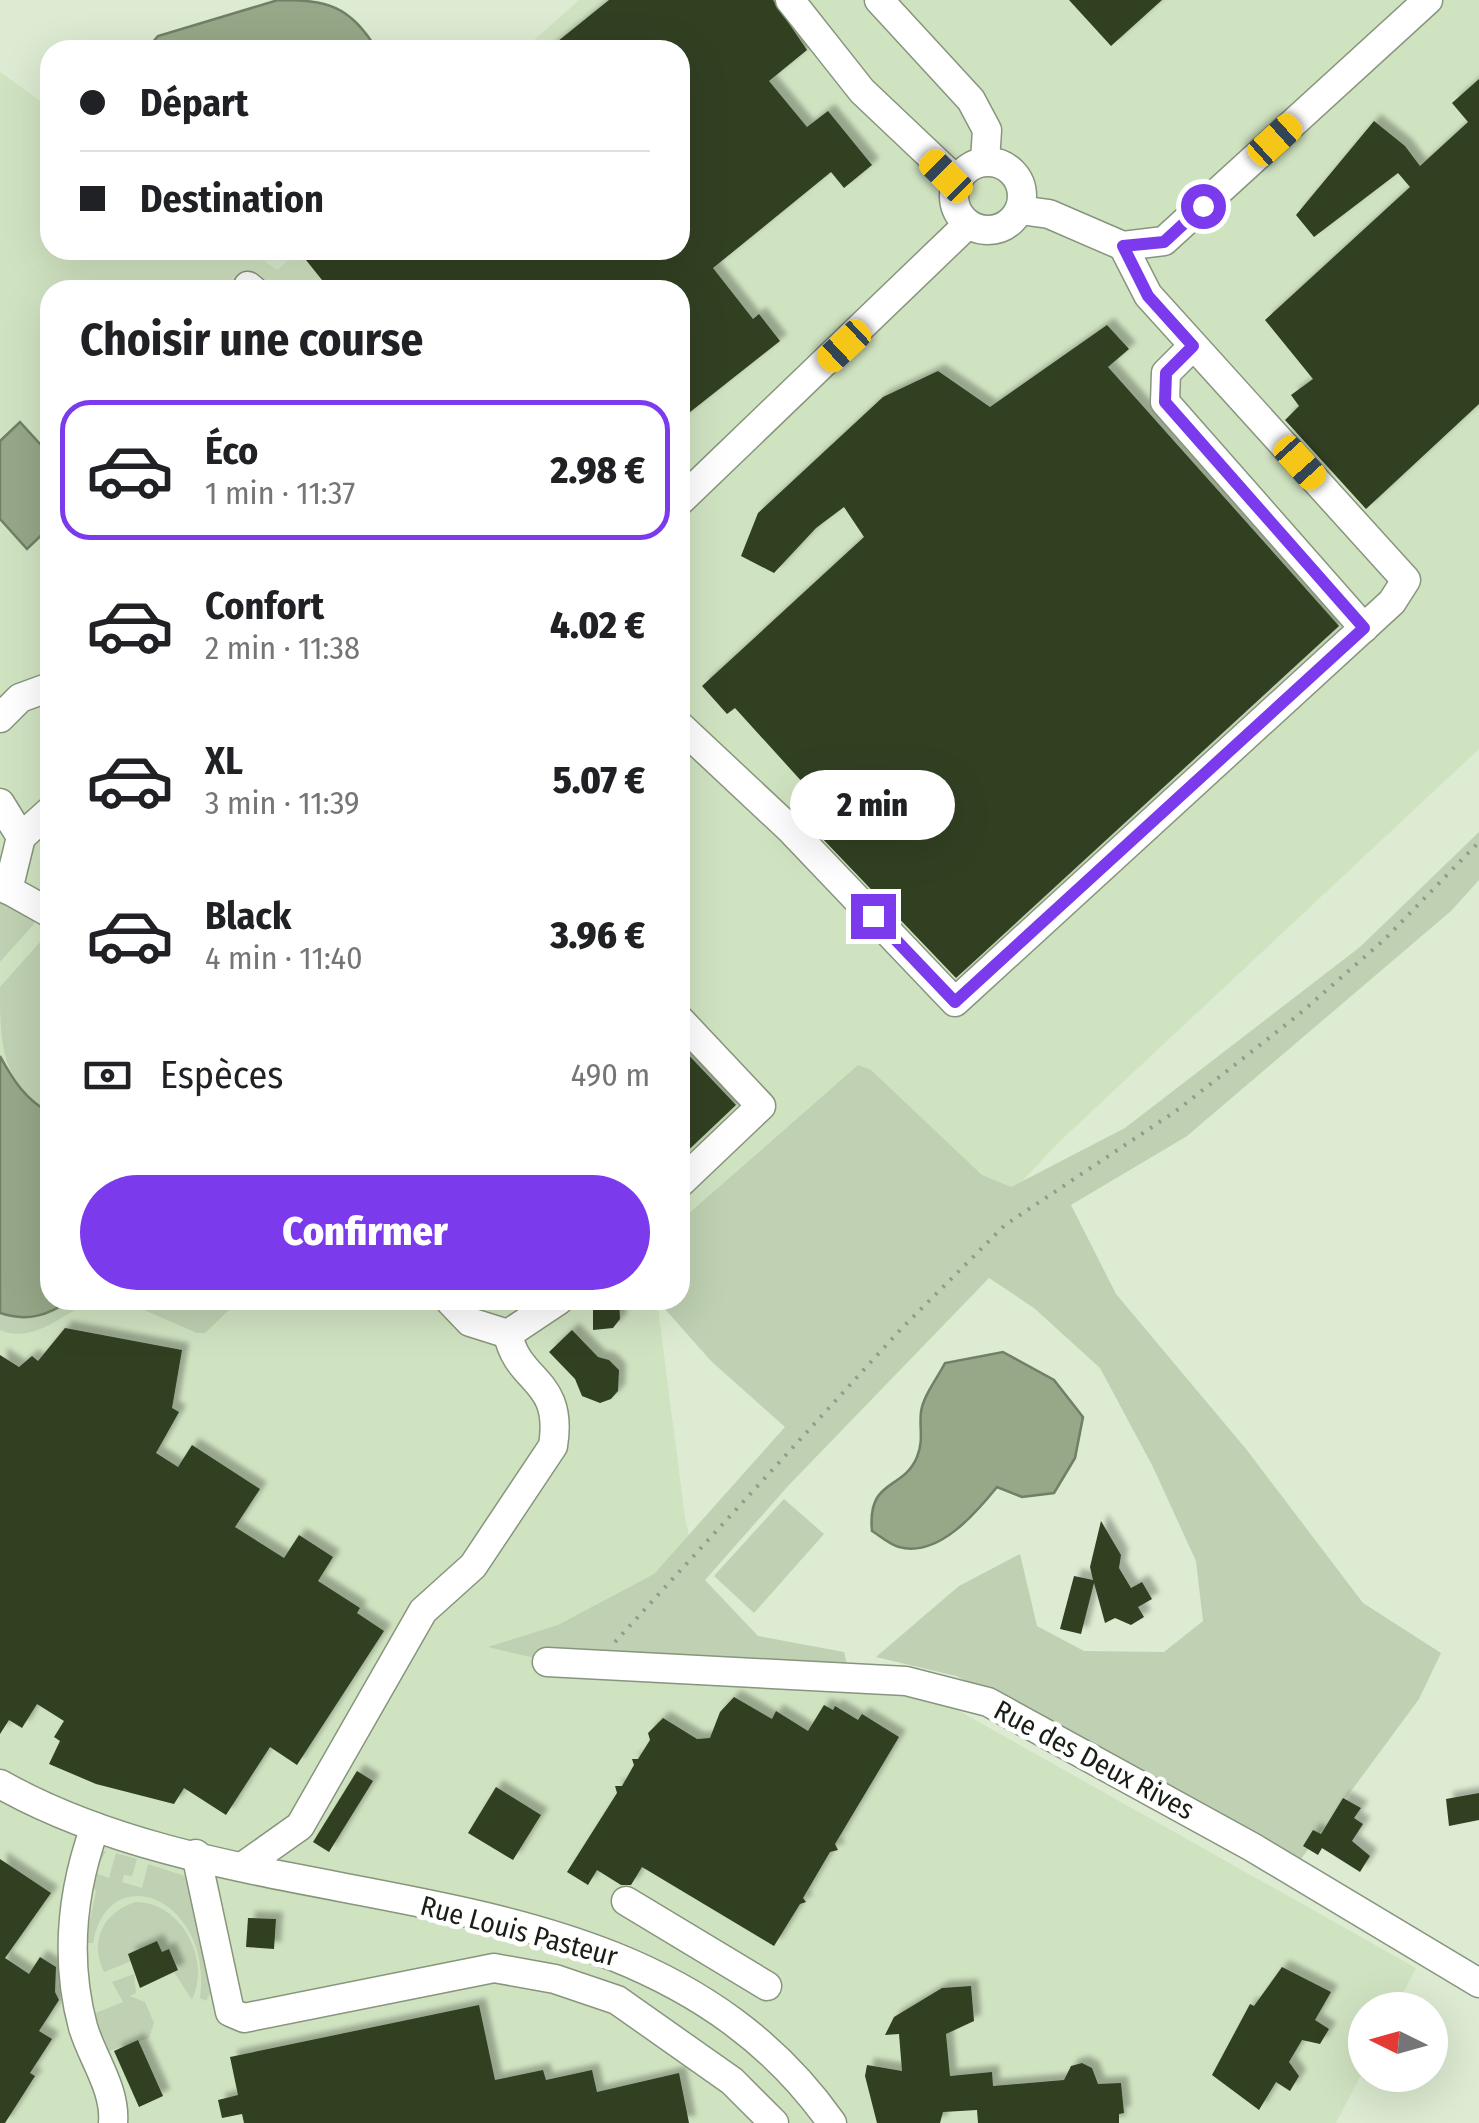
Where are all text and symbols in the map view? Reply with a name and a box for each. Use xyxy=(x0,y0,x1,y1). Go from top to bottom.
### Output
text: Départ xyxy=(140,80,248,126)
car xyxy=(1243,109,1307,171)
car xyxy=(914,144,978,208)
text: Destination xyxy=(140,176,324,222)
route start xyxy=(1181,184,1226,229)
text: Choisir une course xyxy=(80,313,423,367)
car xyxy=(812,315,876,377)
icon: car xyxy=(85,425,175,515)
text: Éco xyxy=(205,428,258,474)
car xyxy=(1269,431,1331,495)
text: 2.98 € xyxy=(551,447,645,493)
text: 1 min · 11:37 xyxy=(205,474,355,512)
icon: car xyxy=(85,580,175,670)
text: Confort xyxy=(205,583,324,629)
text: 4.02 € xyxy=(550,602,645,648)
text: 2 min · 11:38 xyxy=(205,629,360,667)
icon: car xyxy=(85,735,175,825)
text: XL xyxy=(205,738,243,784)
text: 5.07 € xyxy=(553,757,645,803)
callout: 2 min xyxy=(790,771,956,841)
text: 3 min · 11:39 xyxy=(205,784,360,822)
text: 2 min xyxy=(837,786,908,824)
icon: car xyxy=(85,890,175,980)
text: Black xyxy=(205,893,291,939)
route end xyxy=(851,894,896,939)
text: 3.96 € xyxy=(550,912,645,958)
text: 4 min · 11:40 xyxy=(205,939,363,977)
icon: cash xyxy=(80,1048,135,1103)
text: Espèces xyxy=(160,1052,283,1098)
text: 490 m xyxy=(571,1056,650,1094)
button: Confirmer xyxy=(80,1175,650,1290)
street label: Rue des Deux Rives xyxy=(988,1693,1200,1827)
street label: Rue Louis Pasteur xyxy=(417,1889,621,1973)
north arrow xyxy=(1348,1992,1448,2092)
map controls xyxy=(1348,1992,1448,2092)

